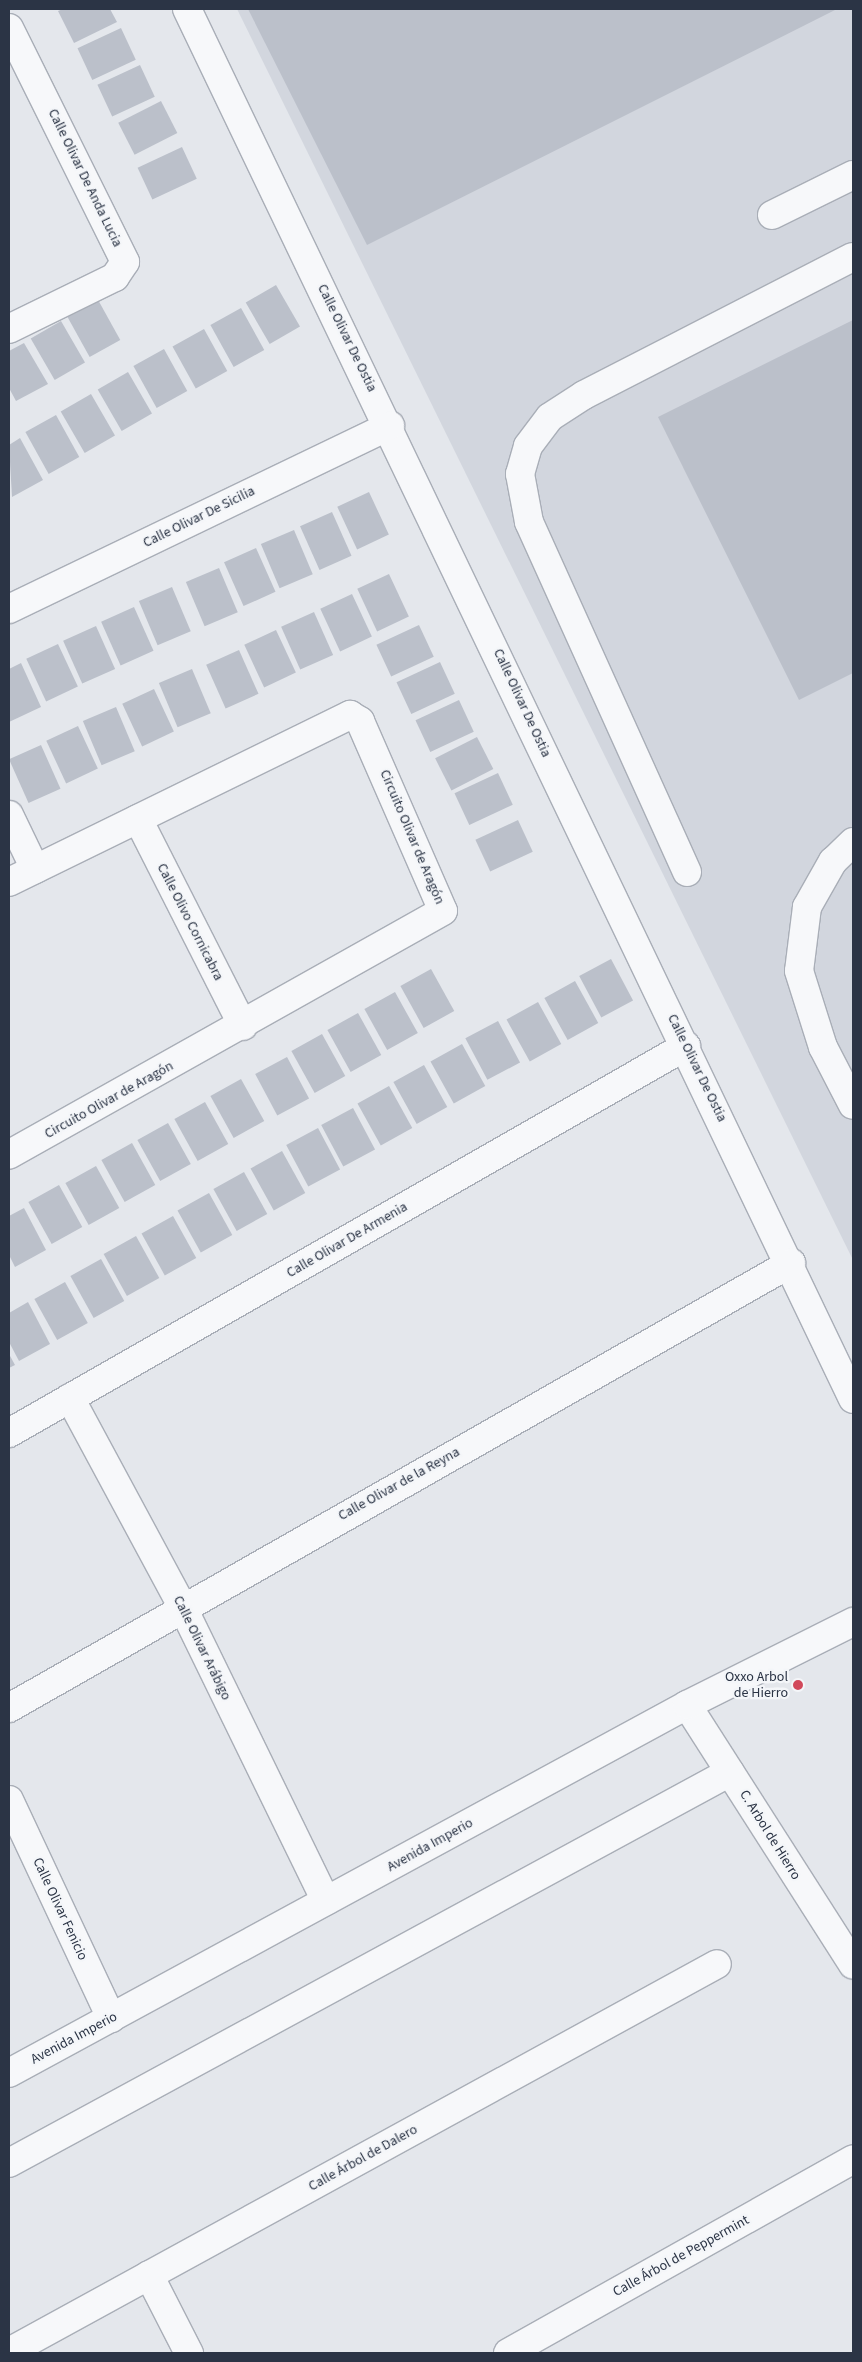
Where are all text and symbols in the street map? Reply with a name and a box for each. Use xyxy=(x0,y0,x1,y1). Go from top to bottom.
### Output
street label: Calle Olivar De Anda Lucia xyxy=(44,106,126,250)
street label: Calle Olivar De Ostia xyxy=(314,281,380,395)
street label: Calle Olivar De Sicilia xyxy=(140,483,258,551)
street label: Calle Olivar De Ostia xyxy=(490,646,554,760)
street label: Circuito Olivar de Aragón xyxy=(376,767,448,907)
street label: Calle Olivo Cornicabra xyxy=(153,861,227,983)
street label: Calle Olivar De Ostia xyxy=(664,1011,730,1125)
street label: Circuito Olivar de Aragón xyxy=(42,1058,176,1142)
street label: Calle Olivar De Armenia xyxy=(284,1199,410,1281)
street label: Calle Olivar de la Reyna xyxy=(335,1444,463,1524)
street label: Calle Olivar Arábigo xyxy=(169,1593,235,1703)
place label: Oxxo Arbol de Hierro xyxy=(725,1669,788,1701)
marker: Oxxo Arbol de Hierro xyxy=(792,1679,804,1691)
street label: C. Arbol de Hierro xyxy=(736,1787,804,1883)
street label: Avenida Imperio xyxy=(384,1814,476,1876)
street label: Calle Olivar Fenicio xyxy=(29,1855,91,1963)
street label: Avenida Imperio xyxy=(28,2008,120,2068)
street label: Calle Árbol de Dalero xyxy=(306,2121,420,2195)
street label: Calle Árbol de Peppermint xyxy=(610,2212,752,2300)

